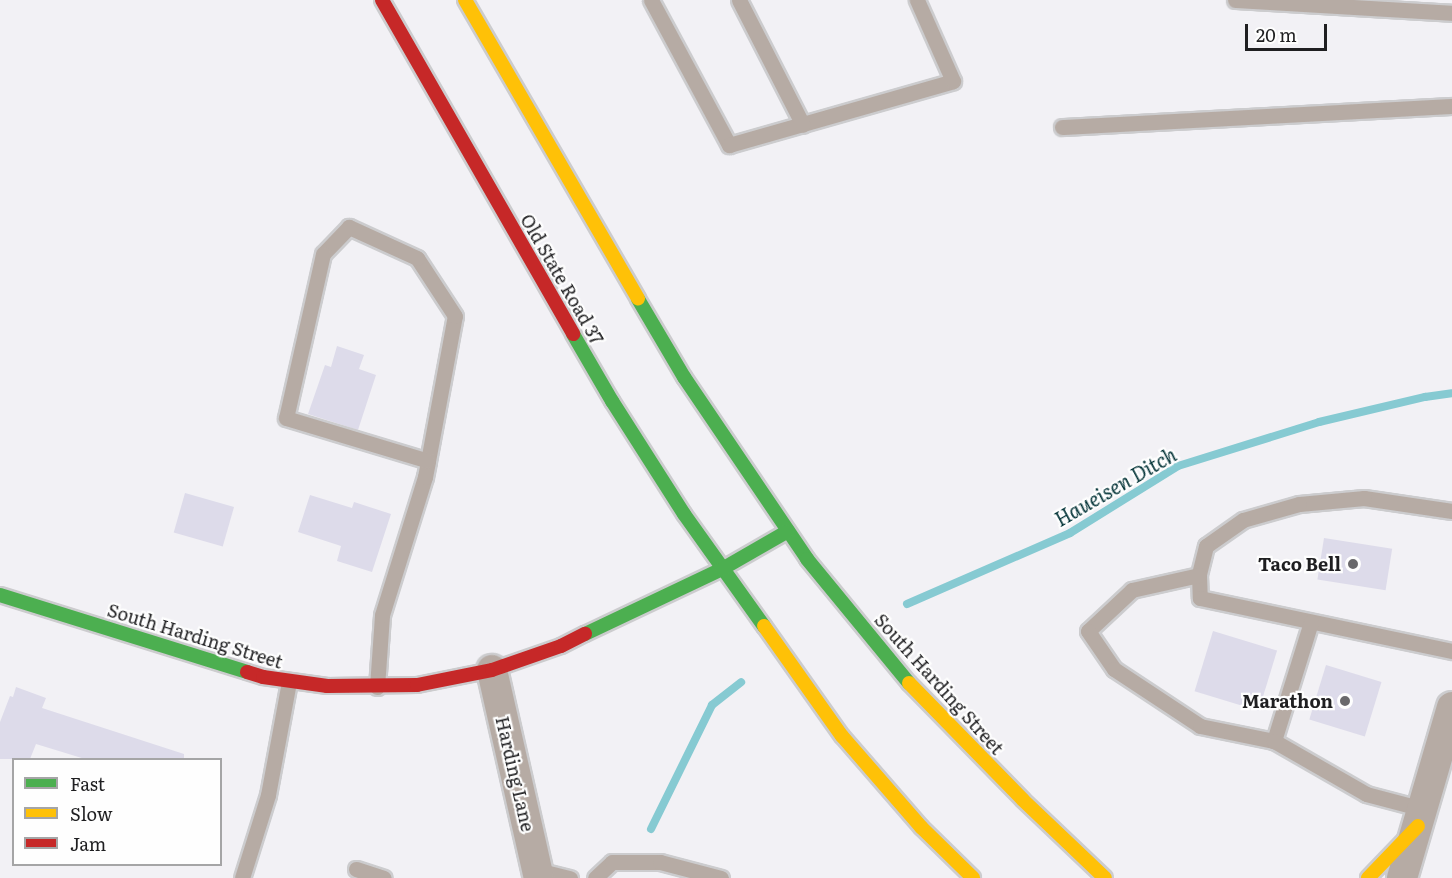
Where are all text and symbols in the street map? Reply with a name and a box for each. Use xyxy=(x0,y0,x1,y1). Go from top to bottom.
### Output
scale bar xyxy=(1248,12,1330,50)
text: 20 m xyxy=(1256,21,1297,48)
street label: Old State Road 37 xyxy=(516,210,608,348)
water label: Haueisen Ditch xyxy=(1050,441,1180,531)
place label: Taco Bell xyxy=(1258,553,1341,575)
marker: Taco Bell xyxy=(1346,557,1360,571)
street label: South Harding Street xyxy=(105,599,285,673)
street label: South Harding Street xyxy=(870,609,1008,759)
place label: Marathon xyxy=(1242,690,1333,712)
marker: Marathon xyxy=(1338,694,1352,708)
street label: Harding Lane xyxy=(491,714,539,834)
legend xyxy=(12,758,222,866)
text: Fast xyxy=(70,770,105,797)
text: Slow xyxy=(70,800,112,827)
text: Jam xyxy=(70,830,106,857)

